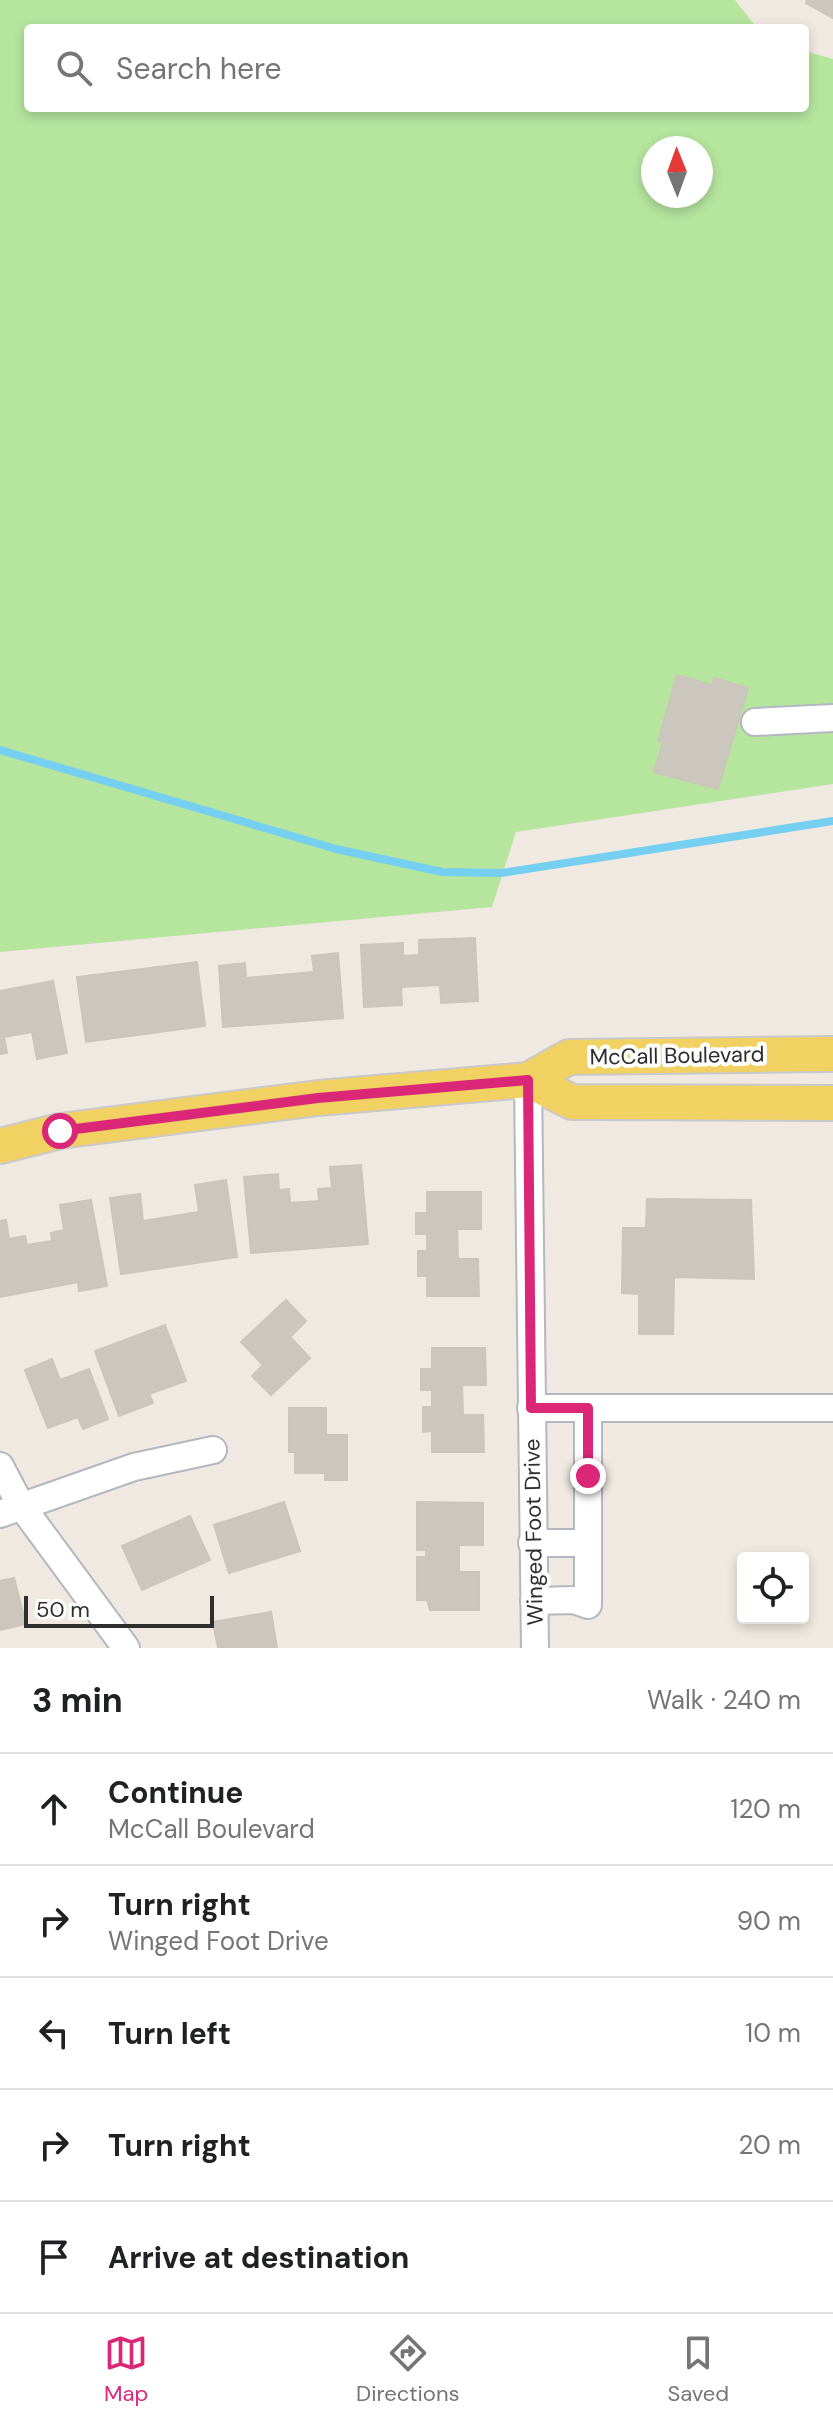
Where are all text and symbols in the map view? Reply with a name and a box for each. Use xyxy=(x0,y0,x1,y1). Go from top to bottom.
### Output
search box xyxy=(24,24,809,112)
icon: search xyxy=(52,46,96,90)
text: Search here xyxy=(116,49,282,88)
north arrow xyxy=(641,136,713,208)
street label: McCall Boulevard xyxy=(589,1039,765,1072)
route start xyxy=(42,1113,78,1149)
street label: Winged Foot Drive xyxy=(517,1438,550,1626)
route end xyxy=(570,1458,606,1494)
map controls xyxy=(737,1552,809,1624)
button: locate xyxy=(737,1552,809,1624)
scale bar xyxy=(24,1592,214,1628)
text: 50 m xyxy=(36,1595,90,1624)
text: 3 min xyxy=(32,1678,123,1723)
text: Walk · 240 m xyxy=(647,1683,801,1717)
text: Continue xyxy=(108,1773,243,1812)
icon: ahead xyxy=(32,1787,76,1831)
text: 120 m xyxy=(730,1792,801,1826)
text: McCall Boulevard xyxy=(108,1812,315,1846)
text: Turn right xyxy=(108,1885,251,1924)
icon: right xyxy=(32,1899,76,1943)
text: 90 m xyxy=(737,1904,801,1938)
text: Winged Foot Drive xyxy=(108,1924,329,1958)
icon: left xyxy=(32,2011,76,2055)
text: Turn left xyxy=(108,2014,231,2053)
text: 10 m xyxy=(745,2016,801,2050)
icon: right xyxy=(32,2123,76,2167)
text: Turn right xyxy=(108,2126,251,2165)
text: 20 m xyxy=(738,2128,801,2162)
icon: arrive xyxy=(32,2235,76,2279)
text: Arrive at destination xyxy=(108,2238,409,2277)
tab: Map xyxy=(104,2331,148,2408)
tab: Directions xyxy=(356,2331,460,2408)
tab: Saved xyxy=(667,2331,729,2408)

